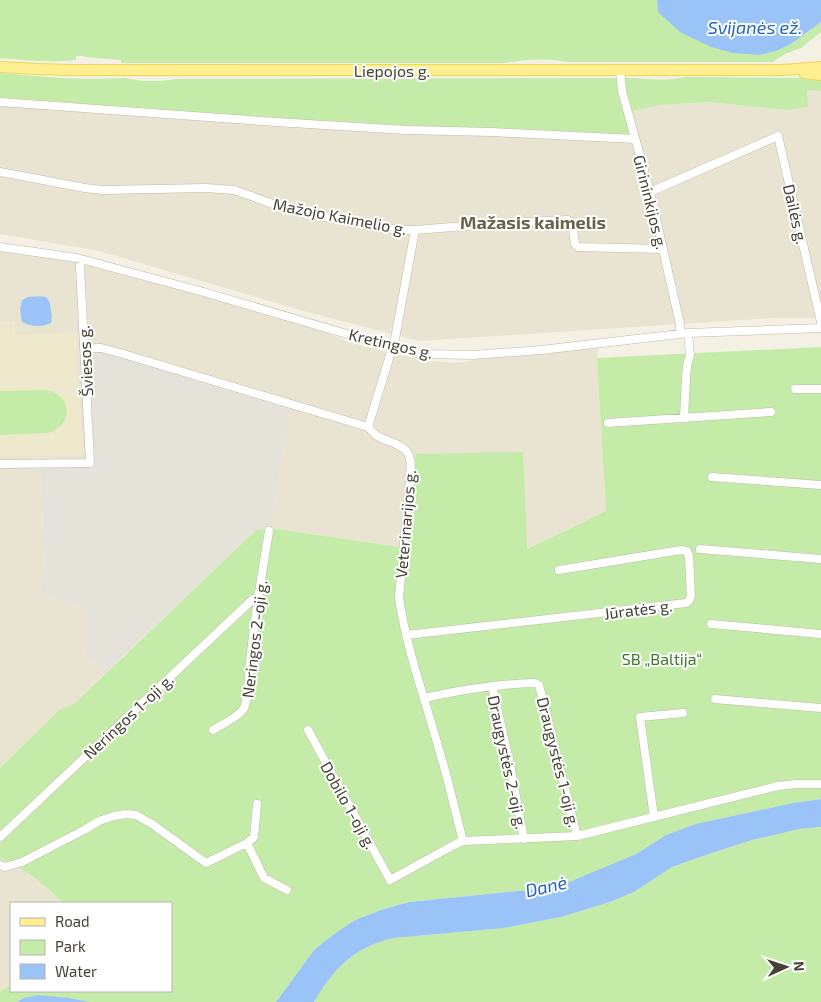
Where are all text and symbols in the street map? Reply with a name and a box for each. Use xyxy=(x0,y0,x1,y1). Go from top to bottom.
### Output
water label: Svijanės ež. xyxy=(708,16,802,38)
street label: Liepojos g. xyxy=(354,61,430,81)
street label: Girininkijos g. xyxy=(629,153,672,251)
street label: Dailės g. xyxy=(780,182,812,246)
street label: Mažojo Kaimelio g. xyxy=(271,194,408,239)
district label: Mažasis kaimelis xyxy=(460,211,606,233)
street label: Kretingos g. xyxy=(347,324,435,362)
street label: Šviesos g. xyxy=(74,325,96,397)
street label: Veterinarijos g. xyxy=(391,469,420,579)
street label: Neringos 2-oji g. xyxy=(237,579,272,699)
street label: Jūratės g. xyxy=(603,595,673,623)
park label: SB „Baltija“ xyxy=(622,649,702,669)
street label: Neringos 1-oji g. xyxy=(79,670,178,763)
street label: Draugystės 2-oji g. xyxy=(484,693,531,831)
street label: Draugystės 1-oji g. xyxy=(533,695,584,829)
street label: Dobilo 1-oji g. xyxy=(316,758,381,853)
water label: Danė xyxy=(523,870,569,901)
legend xyxy=(10,902,172,992)
text: Road xyxy=(55,912,90,930)
text: Park xyxy=(55,937,86,955)
north arrow xyxy=(761,942,811,992)
text: N xyxy=(791,961,808,972)
text: Water xyxy=(55,962,97,980)

